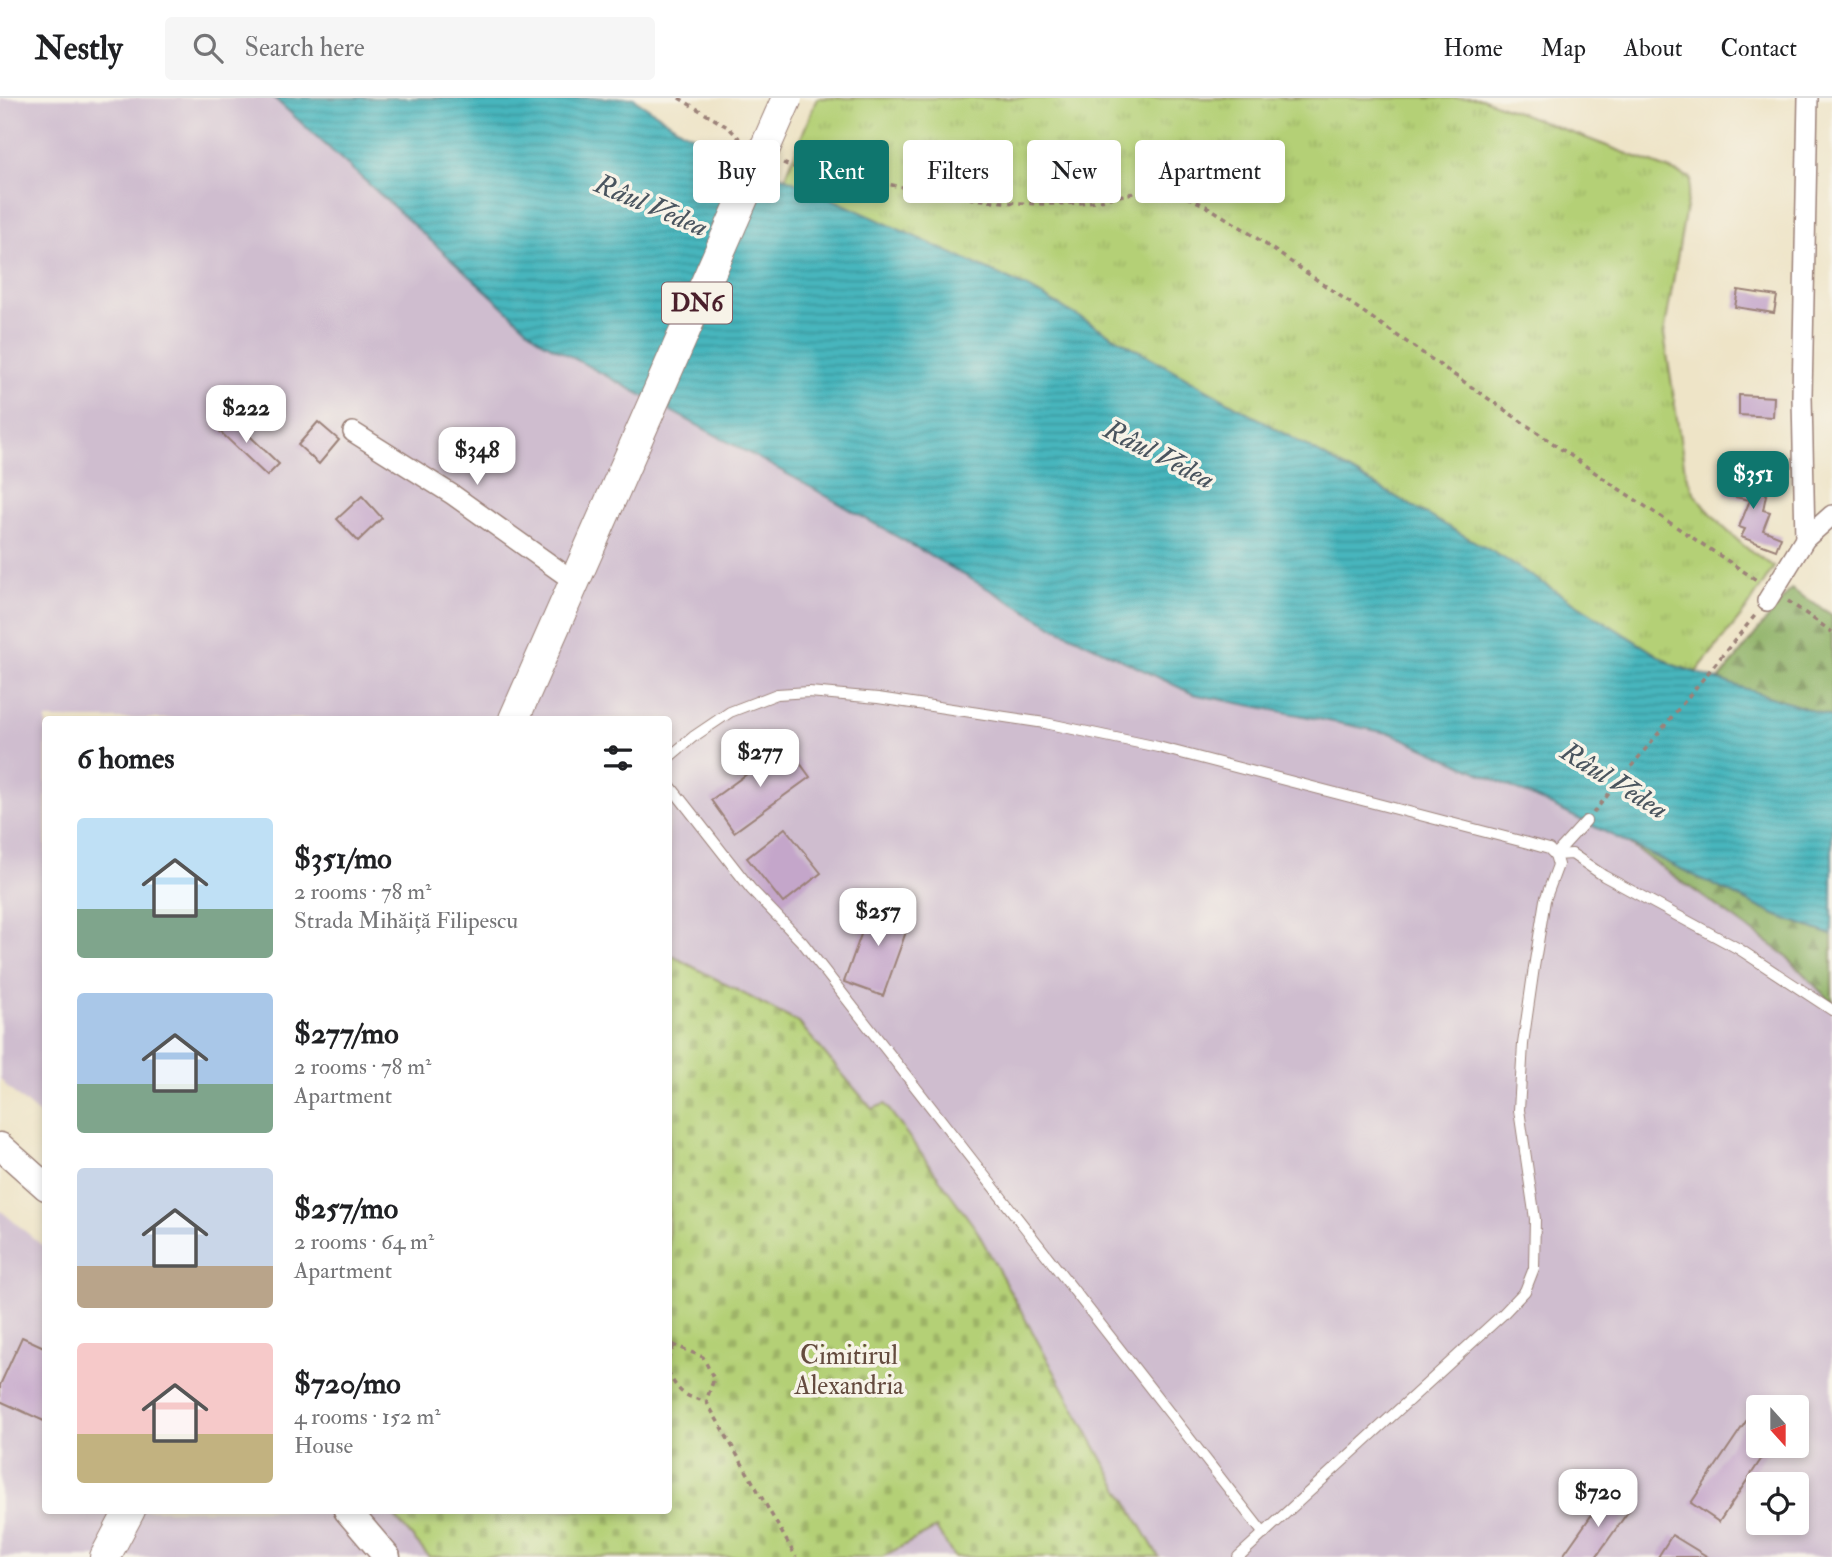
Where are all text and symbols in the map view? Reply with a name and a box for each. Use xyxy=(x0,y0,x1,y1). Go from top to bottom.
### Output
search box xyxy=(165,17,655,80)
text: Nestly xyxy=(35,28,123,69)
icon: search xyxy=(189,29,227,67)
text: Search here xyxy=(245,32,365,64)
text: Home xyxy=(1443,33,1503,64)
text: Map xyxy=(1541,33,1586,64)
text: About xyxy=(1624,33,1683,64)
text: Contact xyxy=(1721,33,1797,64)
chip: Buy xyxy=(693,140,780,203)
chip: Rent xyxy=(794,140,889,203)
chip: Filters xyxy=(903,140,1013,203)
chip: New xyxy=(1027,140,1121,203)
chip: Apartment xyxy=(1135,140,1285,203)
water label: Râul Vedea xyxy=(588,166,713,245)
road number: DN6 xyxy=(662,282,732,324)
pin: $222 xyxy=(205,386,287,445)
text: $222 xyxy=(222,393,270,422)
water label: Râul Vedea xyxy=(1097,412,1220,498)
pin: $348 xyxy=(436,428,518,487)
text: $348 xyxy=(455,435,499,464)
pin: $351 xyxy=(1712,452,1794,511)
text: $351 xyxy=(1733,459,1773,488)
pin: $277 xyxy=(719,730,801,789)
water label: Râul Vedea xyxy=(1553,734,1674,828)
text: $277 xyxy=(737,737,783,766)
icon: filters xyxy=(599,739,637,777)
text: 6 homes xyxy=(77,740,175,777)
text: $351/mo xyxy=(294,840,392,877)
icon: home xyxy=(133,846,217,930)
text: 2 rooms · 78 m² xyxy=(294,877,432,906)
pin: $257 xyxy=(837,888,919,948)
text: $257 xyxy=(855,896,901,925)
text: Strada Mihăiță Filipescu xyxy=(294,906,518,935)
text: $277/mo xyxy=(294,1015,399,1052)
icon: home xyxy=(133,1021,217,1105)
text: 2 rooms · 78 m² xyxy=(294,1052,432,1081)
text: Apartment xyxy=(294,1081,392,1110)
text: $257/mo xyxy=(294,1190,398,1227)
icon: home xyxy=(133,1196,217,1280)
text: 2 rooms · 64 m² xyxy=(294,1227,434,1256)
text: Apartment xyxy=(294,1256,392,1285)
park label: Cimitirul Alexandria xyxy=(793,1340,904,1402)
text: $720/mo xyxy=(294,1365,401,1402)
icon: home xyxy=(133,1371,217,1455)
north arrow xyxy=(1746,1395,1810,1458)
map controls xyxy=(1746,1395,1809,1535)
text: 4 rooms · 152 m² xyxy=(294,1402,441,1431)
text: House xyxy=(294,1431,353,1460)
pin: $720 xyxy=(1557,1470,1639,1529)
button: locate xyxy=(1746,1472,1809,1535)
text: $720 xyxy=(1574,1477,1622,1506)

